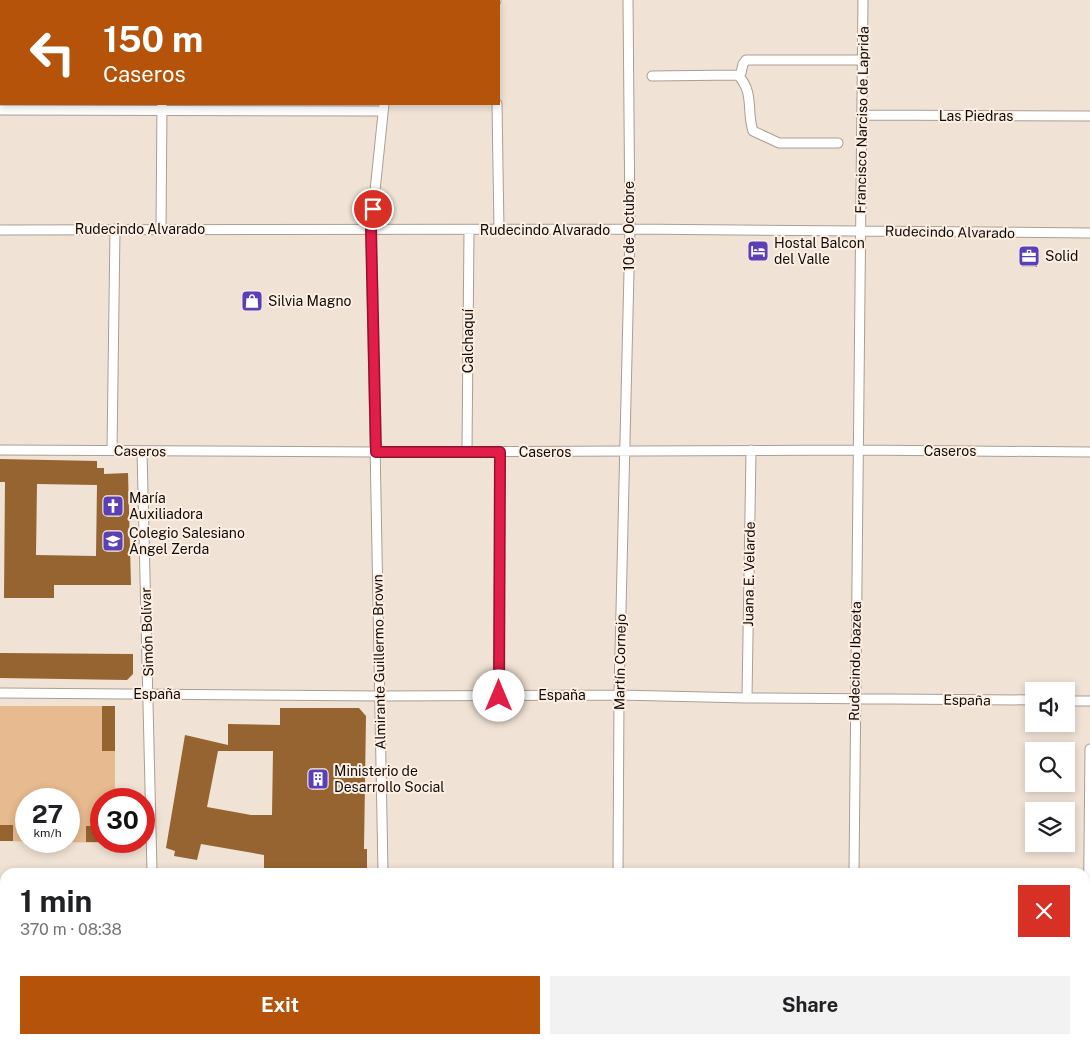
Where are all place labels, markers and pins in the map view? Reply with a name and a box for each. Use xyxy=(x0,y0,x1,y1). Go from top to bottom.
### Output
pin xyxy=(352,188,394,230)
place label: Hostal Balcon del Valle xyxy=(774,235,865,267)
hotel icon: Hostal Balcon del Valle xyxy=(746,239,770,263)
office icon: Solid xyxy=(1017,244,1041,268)
place label: Solid xyxy=(1045,248,1078,264)
shop icon: Silvia Magno xyxy=(240,289,264,313)
place label: Silvia Magno xyxy=(268,293,351,309)
place label: María Auxiliadora xyxy=(129,490,203,522)
church icon: María Auxiliadora xyxy=(101,494,125,518)
place label: Colegio Salesiano Ángel Zerda xyxy=(129,525,245,557)
school or university icon: Colegio Salesiano Ángel Zerda xyxy=(101,529,125,553)
place label: Ministerio de Desarrollo Social xyxy=(334,763,445,795)
building icon: Ministerio de Desarrollo Social xyxy=(306,767,330,791)

